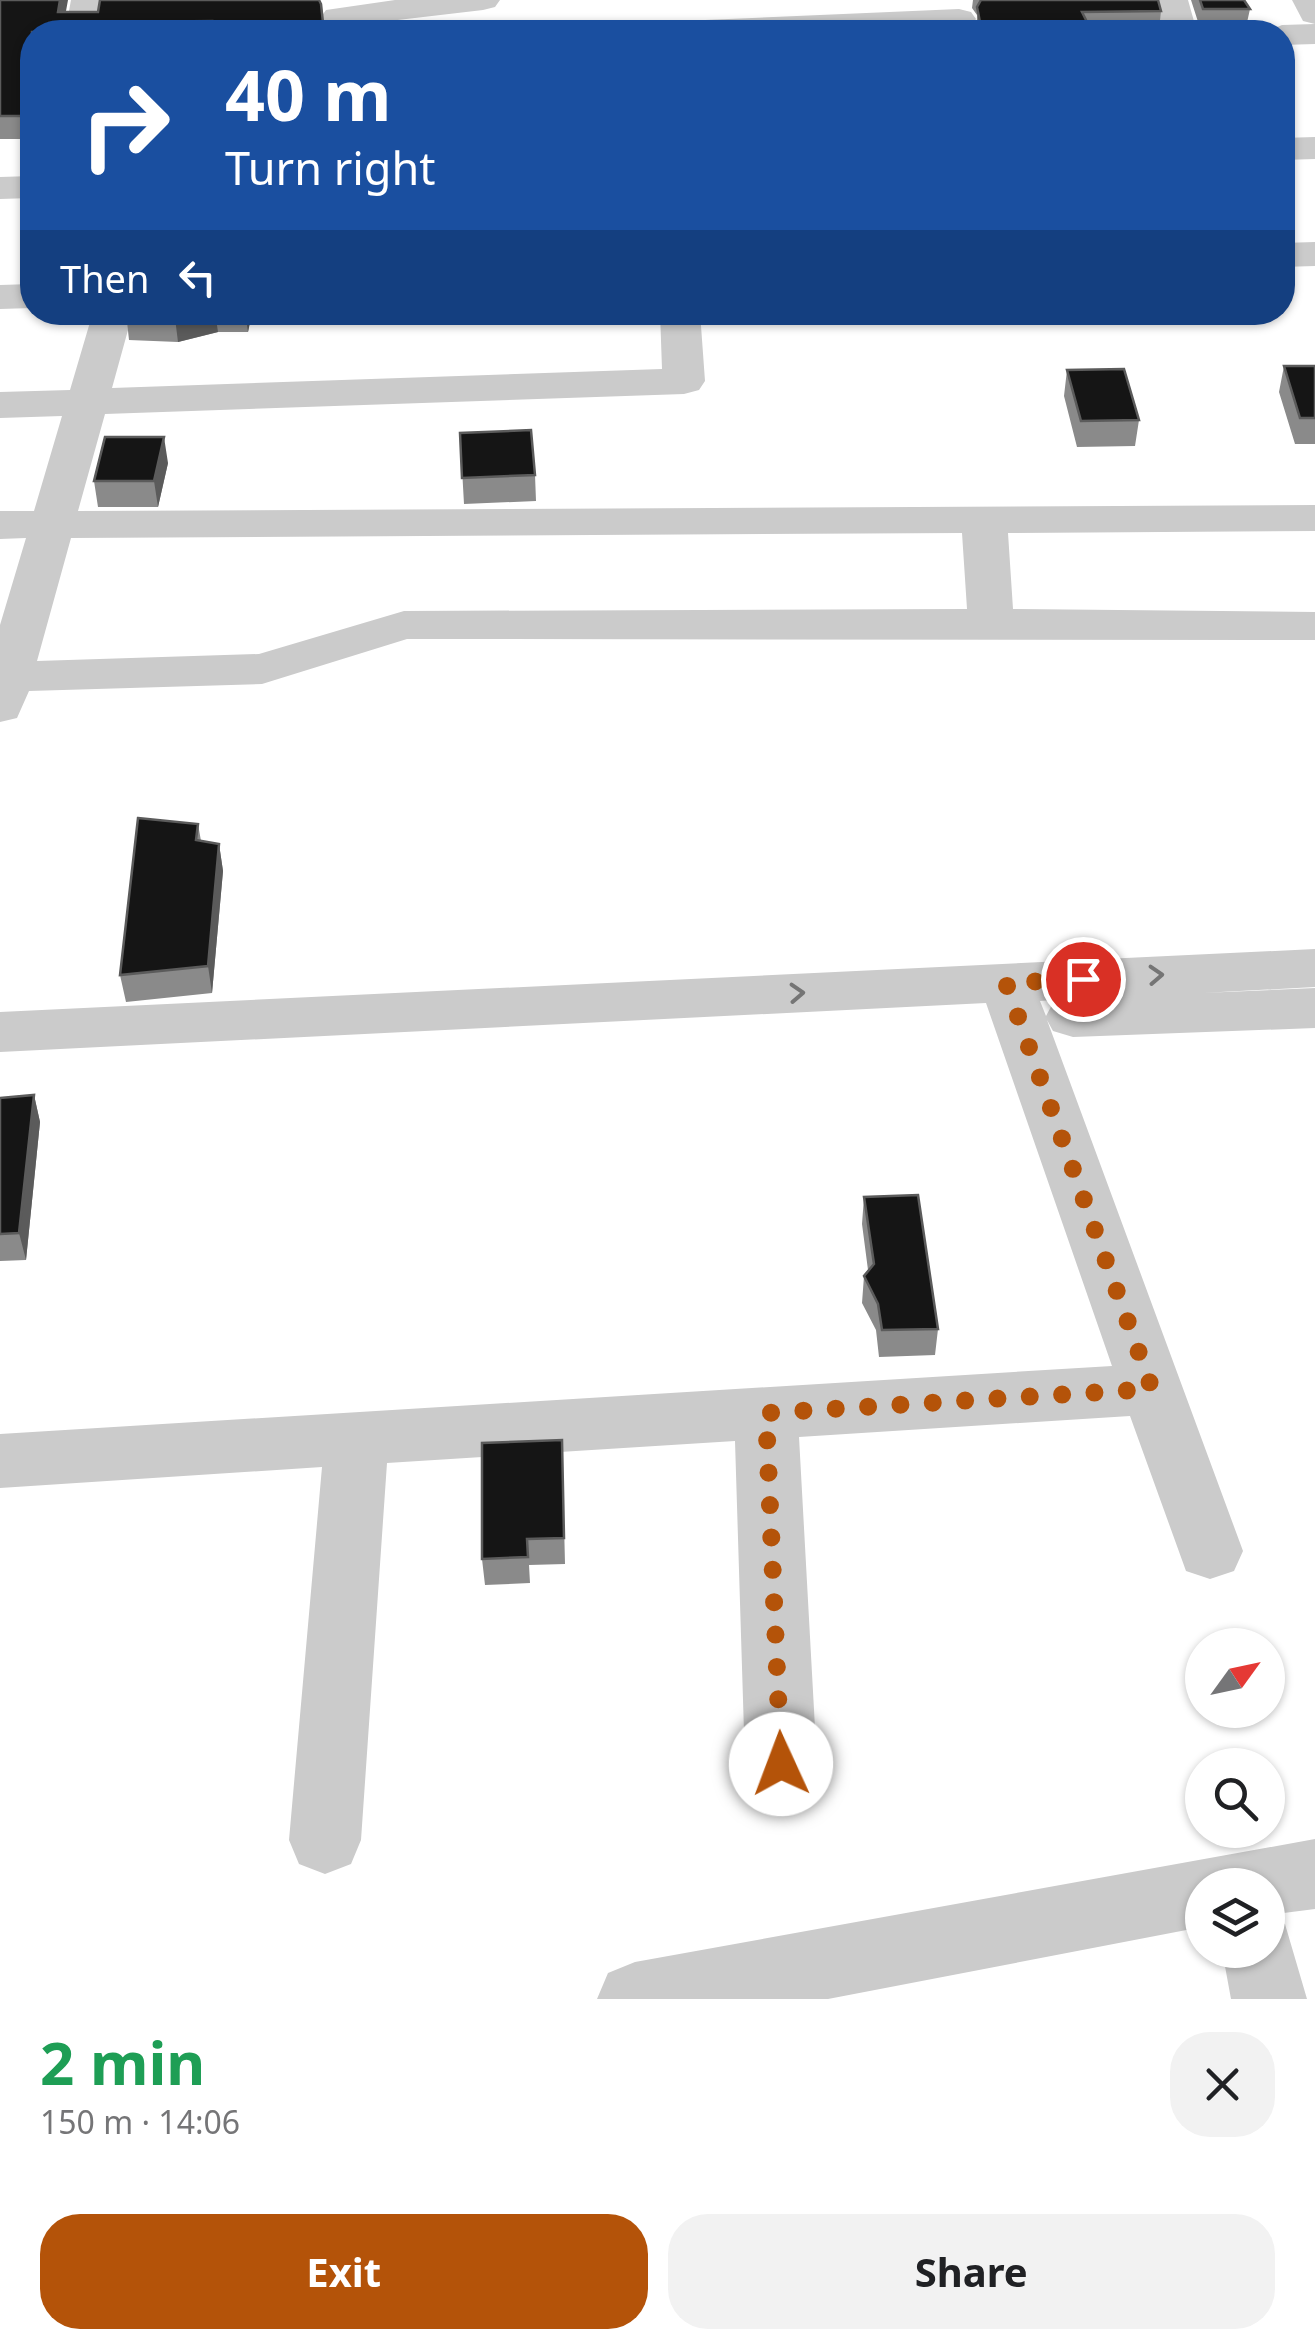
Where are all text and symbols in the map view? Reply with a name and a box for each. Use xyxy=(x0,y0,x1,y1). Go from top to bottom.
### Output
text: 40 m xyxy=(225,46,392,142)
icon: right xyxy=(60,60,190,190)
text: Turn right xyxy=(225,137,436,198)
icon: left xyxy=(170,250,225,305)
text: Then xyxy=(60,252,150,304)
pin xyxy=(1041,937,1126,1022)
icon: arrive xyxy=(1056,952,1111,1007)
one-way arrow xyxy=(1149,965,1165,986)
one-way arrow xyxy=(789,983,805,1004)
north arrow xyxy=(1185,1628,1285,1728)
map controls xyxy=(1185,1628,1285,1968)
position arrow xyxy=(729,1712,833,1816)
button: search xyxy=(1185,1748,1285,1848)
button: layers xyxy=(1185,1868,1285,1968)
text: 2 min xyxy=(40,2021,205,2103)
button: close xyxy=(1170,2032,1275,2137)
text: 150 m · 14:06 xyxy=(40,2100,240,2143)
button: Exit xyxy=(40,2214,648,2329)
button: Share xyxy=(668,2214,1275,2329)

